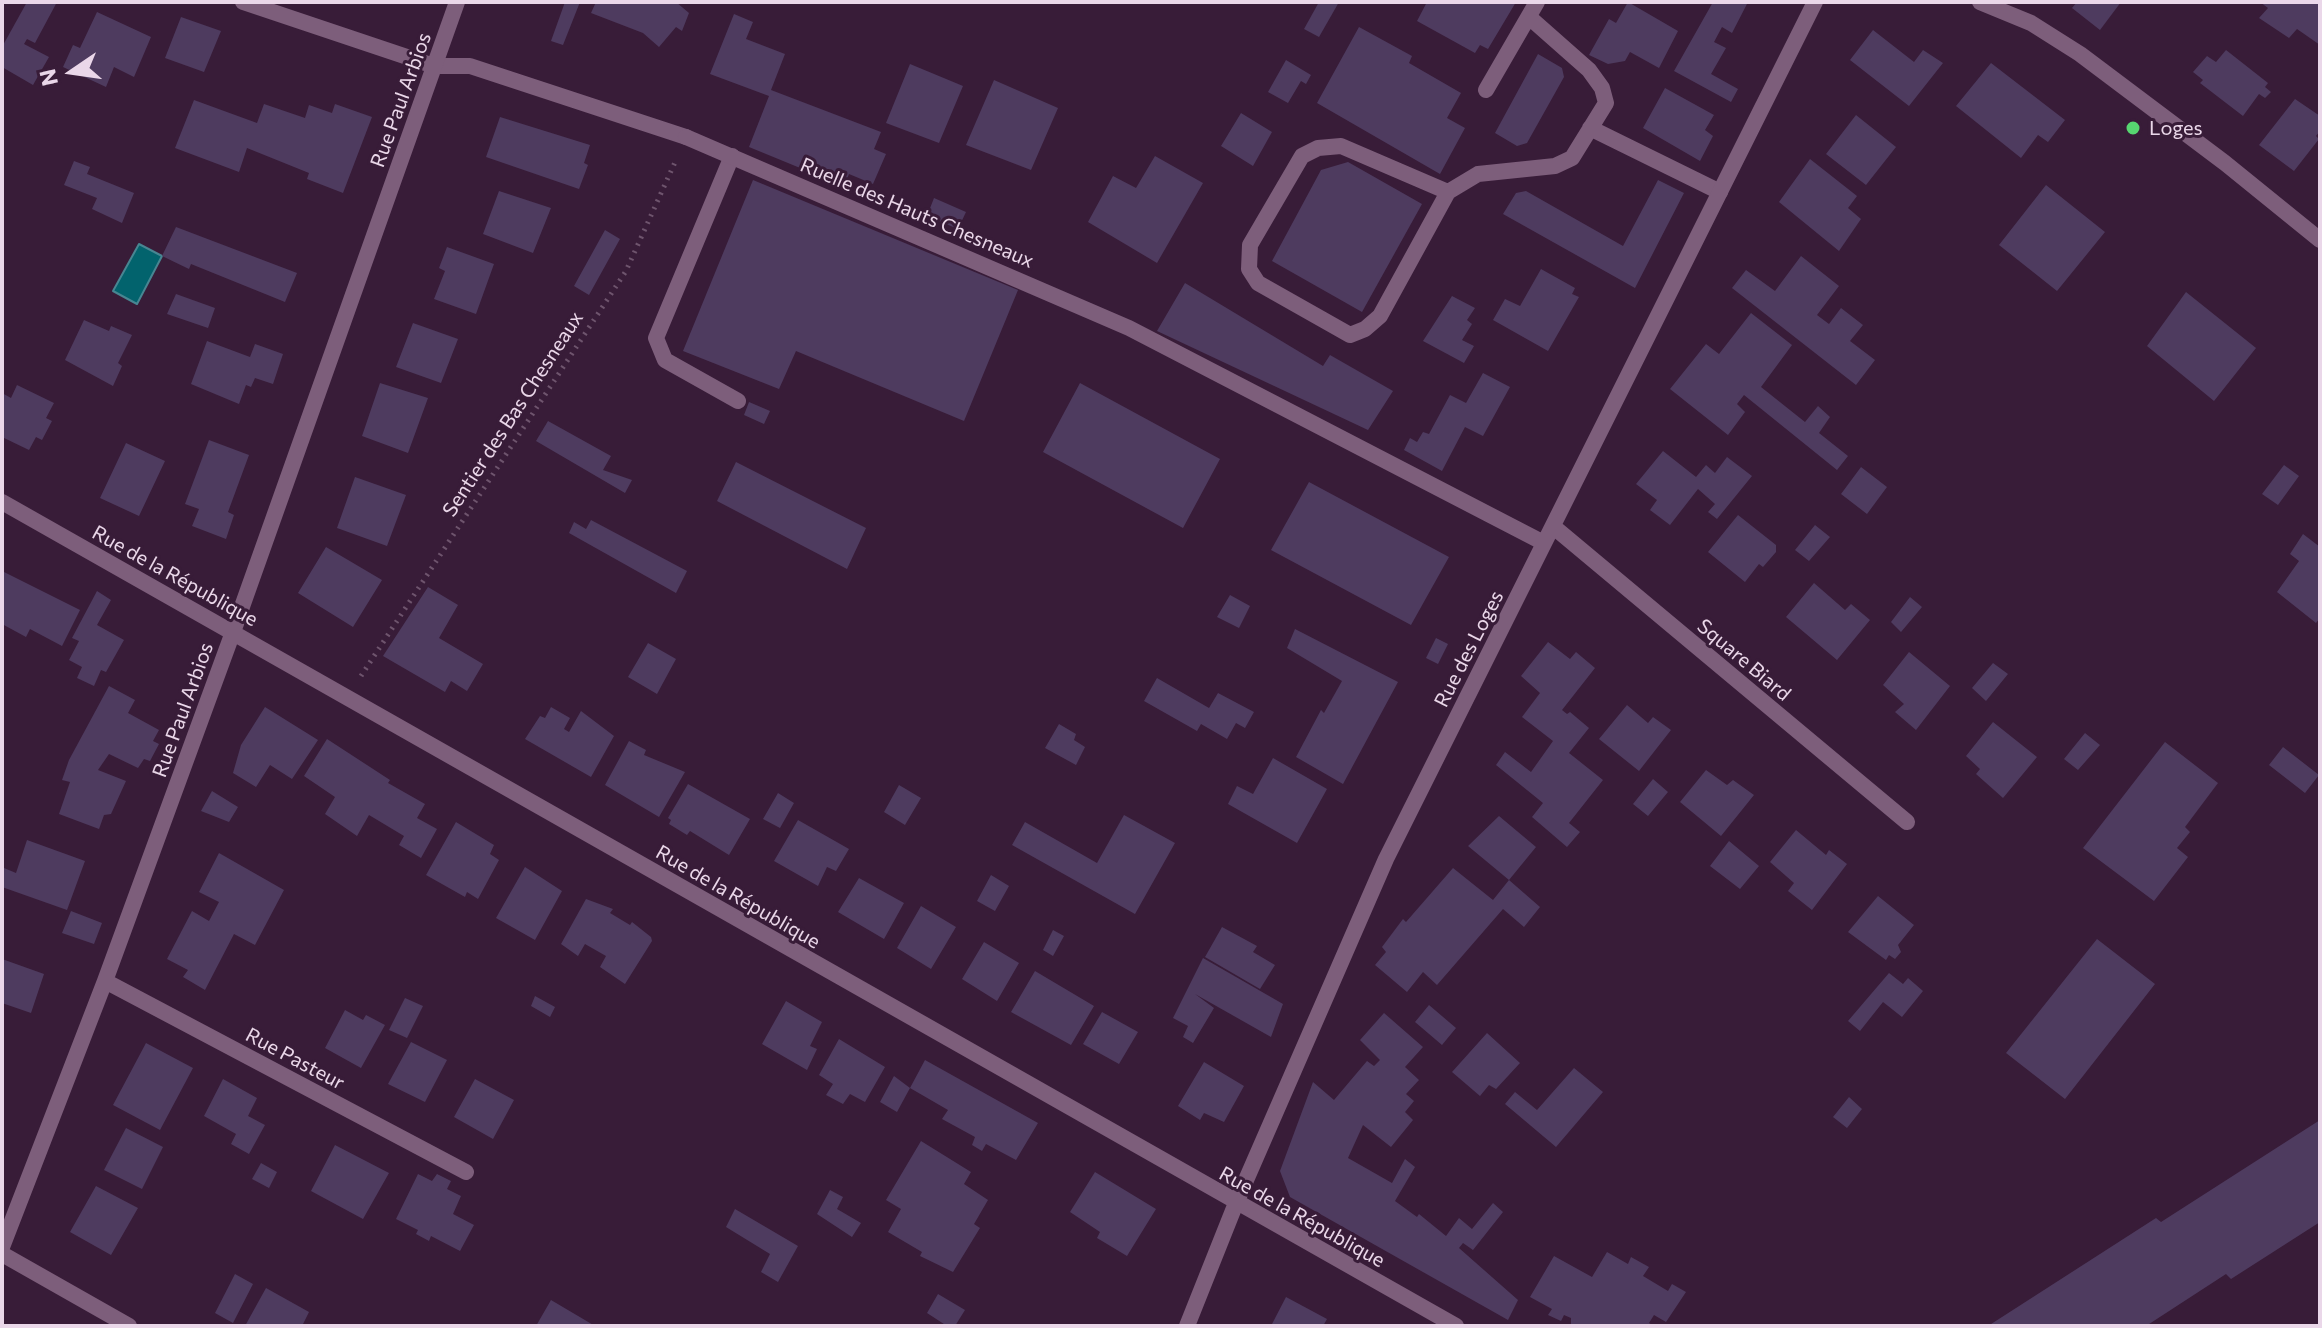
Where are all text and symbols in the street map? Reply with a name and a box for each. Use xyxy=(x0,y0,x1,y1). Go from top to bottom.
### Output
street label: Rue Paul Arbios xyxy=(366,29,436,171)
north arrow xyxy=(32,32,112,112)
text: N xyxy=(33,66,63,89)
place label: Loges xyxy=(2149,116,2203,140)
marker: Loges xyxy=(2124,119,2142,137)
street label: Ruelle des Hauts Chesneaux xyxy=(797,153,1037,273)
street label: Sentier des Bas Chesneaux xyxy=(438,307,588,521)
street label: Rue de la République xyxy=(88,520,262,632)
street label: Rue des Loges xyxy=(1429,587,1509,711)
street label: Square Biard xyxy=(1692,614,1796,706)
street label: Rue Paul Arbios xyxy=(148,639,218,781)
street label: Rue de la République xyxy=(652,840,824,954)
street label: Rue Pasteur xyxy=(241,1023,349,1095)
street label: Rue de la République xyxy=(1215,1161,1389,1273)

